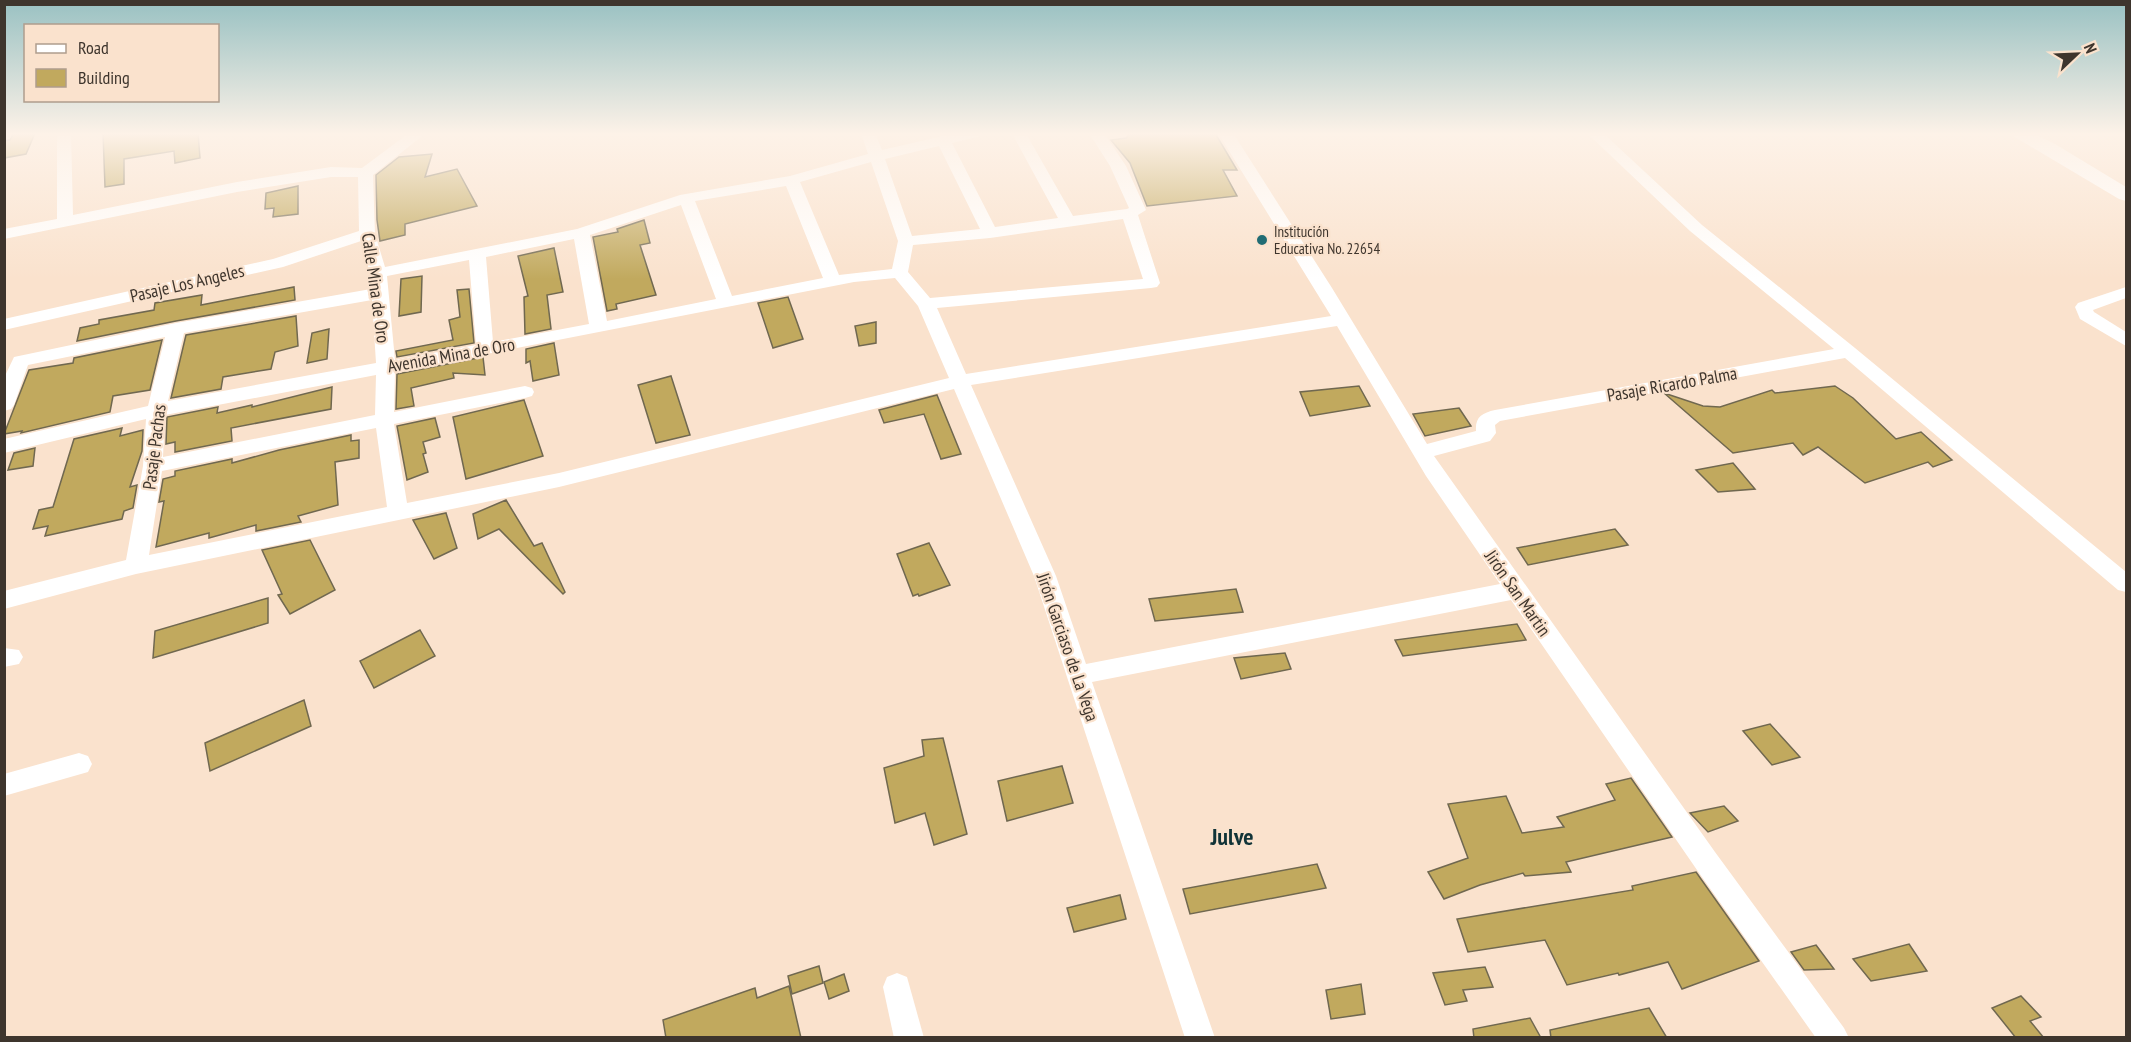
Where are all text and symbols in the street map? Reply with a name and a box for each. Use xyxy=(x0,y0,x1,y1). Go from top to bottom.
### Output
legend xyxy=(24,24,219,102)
north arrow xyxy=(2047,24,2107,84)
text: Road xyxy=(78,36,109,59)
text: N xyxy=(2080,40,2102,56)
text: Building xyxy=(78,66,130,89)
place label: Institución Educativa No. 22654 xyxy=(1274,222,1381,258)
street label: Calle Mina de Oro xyxy=(357,232,395,345)
marker: Institución Educativa No. 22654 xyxy=(1255,233,1269,247)
street label: Pasaje Los Angeles xyxy=(128,259,246,307)
street label: Avenida Mina de Oro xyxy=(386,332,517,378)
street label: Pasaje Ricardo Palma xyxy=(1605,361,1739,407)
street label: Pasaje Pachas xyxy=(137,403,171,491)
street label: Jirón San Martin xyxy=(1479,545,1556,641)
street label: Jirón Garciaso de La Vega xyxy=(1032,569,1104,724)
district label: Julve xyxy=(1209,821,1254,852)

